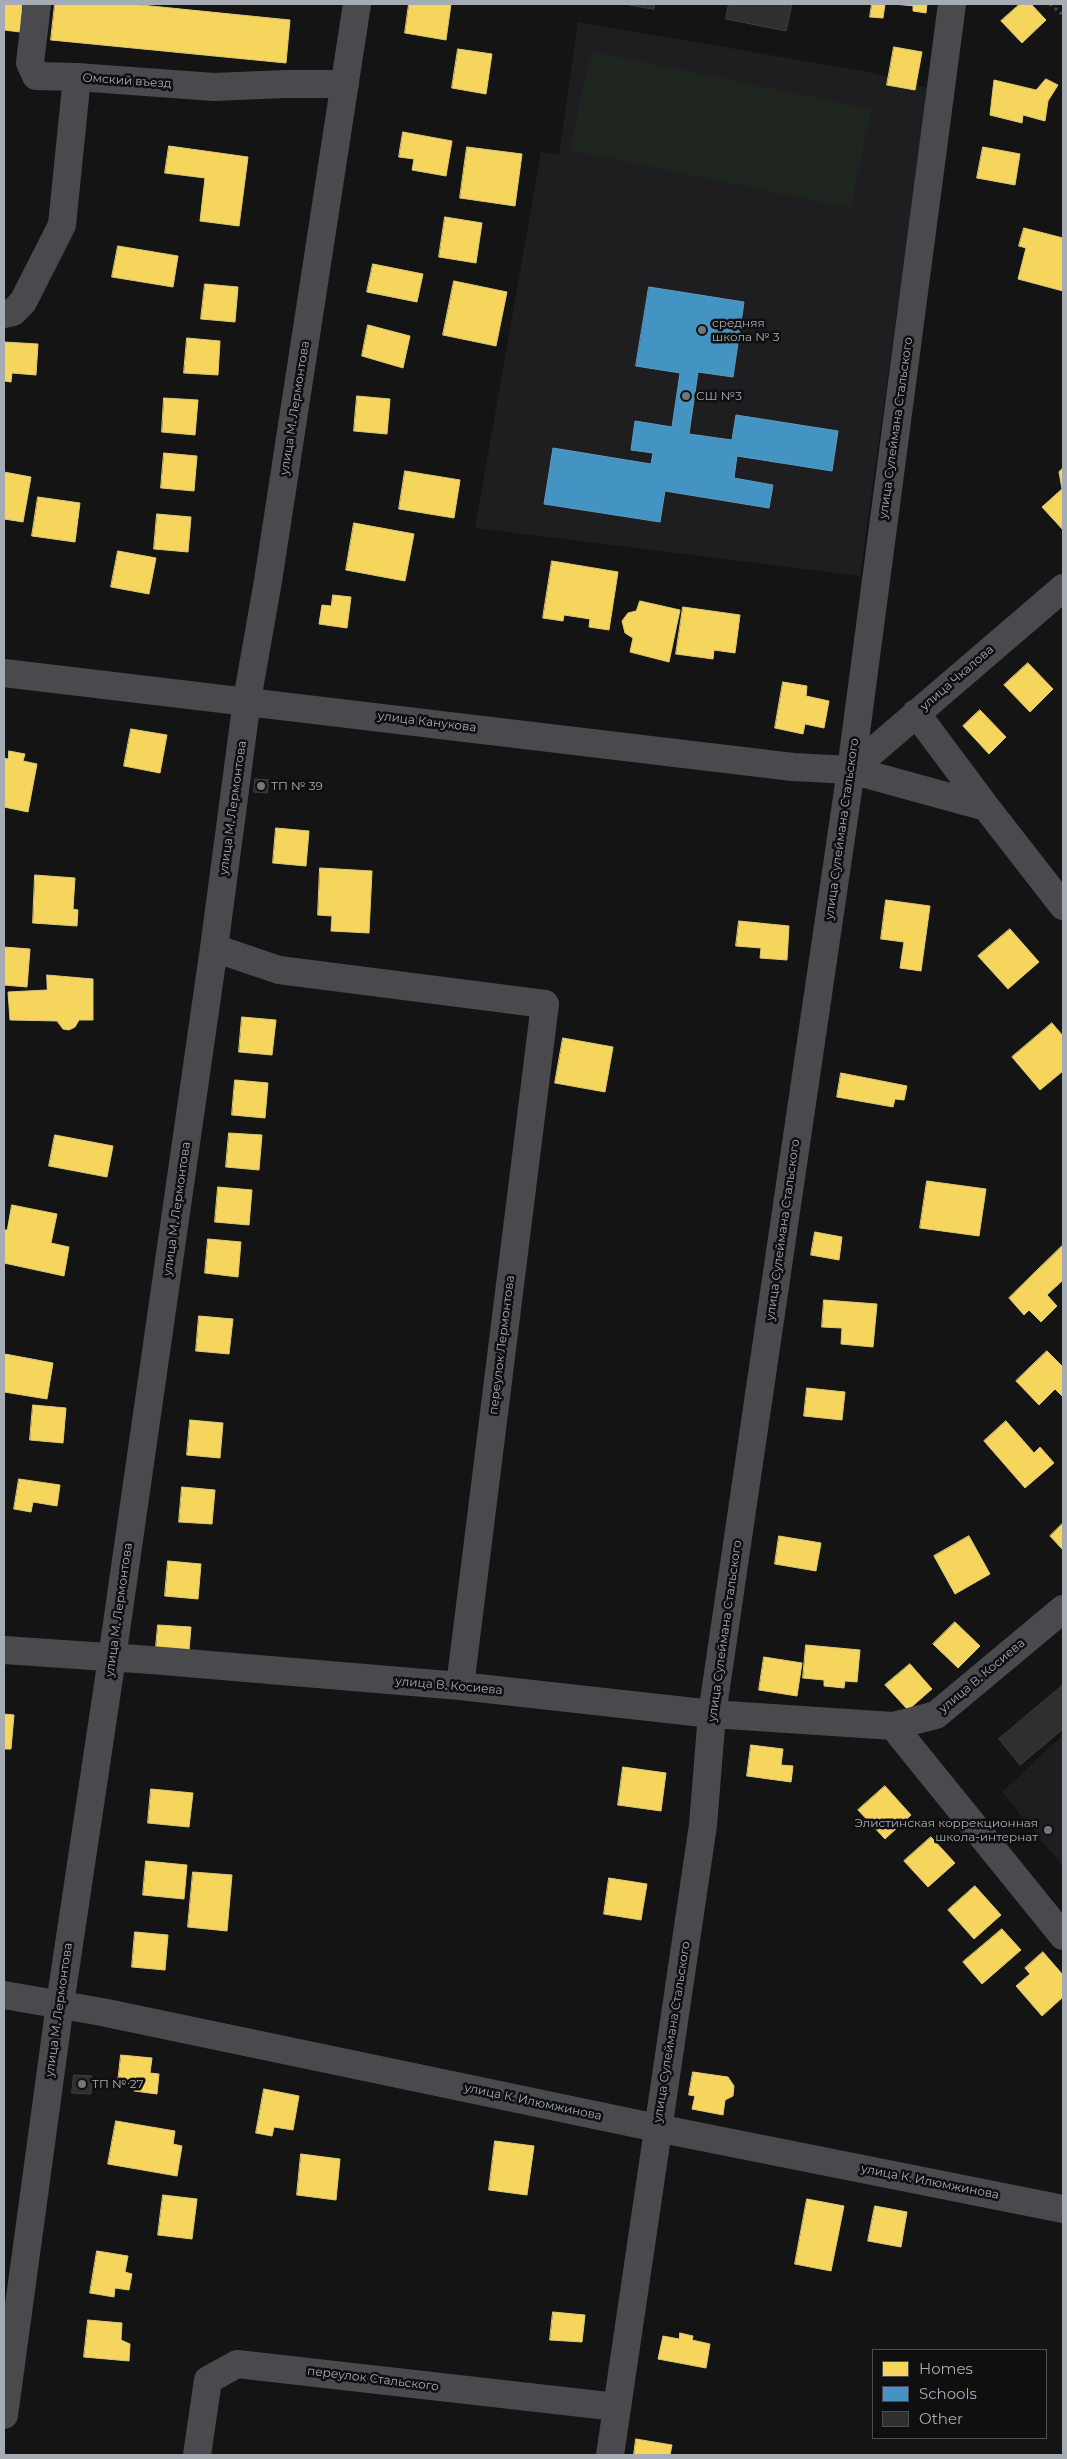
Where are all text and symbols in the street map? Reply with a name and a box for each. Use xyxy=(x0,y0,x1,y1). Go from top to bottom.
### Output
street label: Омский въезд xyxy=(82,71,172,91)
place label: средняя школа № 3 xyxy=(712,316,780,344)
marker: средняя школа № 3 xyxy=(696,324,708,336)
street label: улица Сулеймана Стальского xyxy=(876,336,916,520)
street label: улица М. Лермонтова xyxy=(277,340,313,476)
place label: СШ №3 xyxy=(696,389,742,403)
marker: СШ №3 xyxy=(680,390,692,402)
street label: улица Чкалова xyxy=(917,642,997,714)
street label: улица Канукова xyxy=(377,709,477,735)
street label: улица Сулеймана Стальского xyxy=(822,737,862,921)
street label: улица М. Лермонтова xyxy=(216,740,250,876)
place label: ТП № 39 xyxy=(271,779,323,793)
marker: ТП № 39 xyxy=(255,780,267,792)
street label: улица Сулеймана Стальского xyxy=(763,1138,803,1322)
street label: улица М. Лермонтова xyxy=(160,1141,194,1277)
street label: переулок Лермонтова xyxy=(486,1274,518,1416)
street label: улица Сулеймана Стальского xyxy=(705,1539,745,1723)
street label: улица М. Лермонтова xyxy=(102,1542,136,1678)
street label: улица В. Косиева xyxy=(936,1636,1028,1716)
street label: улица В. Косиева xyxy=(395,1674,503,1698)
place label: Элистинская коррекционная школа-интернат xyxy=(854,1816,1038,1844)
marker: Элистинская коррекционная школа-интернат xyxy=(1042,1824,1054,1836)
street label: улица Сулеймана Стальского xyxy=(651,1940,693,2124)
street label: улица М. Лермонтова xyxy=(42,1942,76,2078)
place label: ТП № 27 xyxy=(92,2077,144,2091)
marker: ТП № 27 xyxy=(76,2078,88,2090)
street label: улица К. Илюмжинова xyxy=(463,2080,603,2124)
street label: улица К. Илюмжинова xyxy=(860,2162,1000,2202)
legend xyxy=(872,2349,1047,2439)
text: Homes xyxy=(919,2359,973,2378)
street label: переулок Стальского xyxy=(306,2364,440,2394)
text: Schools xyxy=(919,2384,977,2403)
text: Other xyxy=(919,2409,963,2428)

